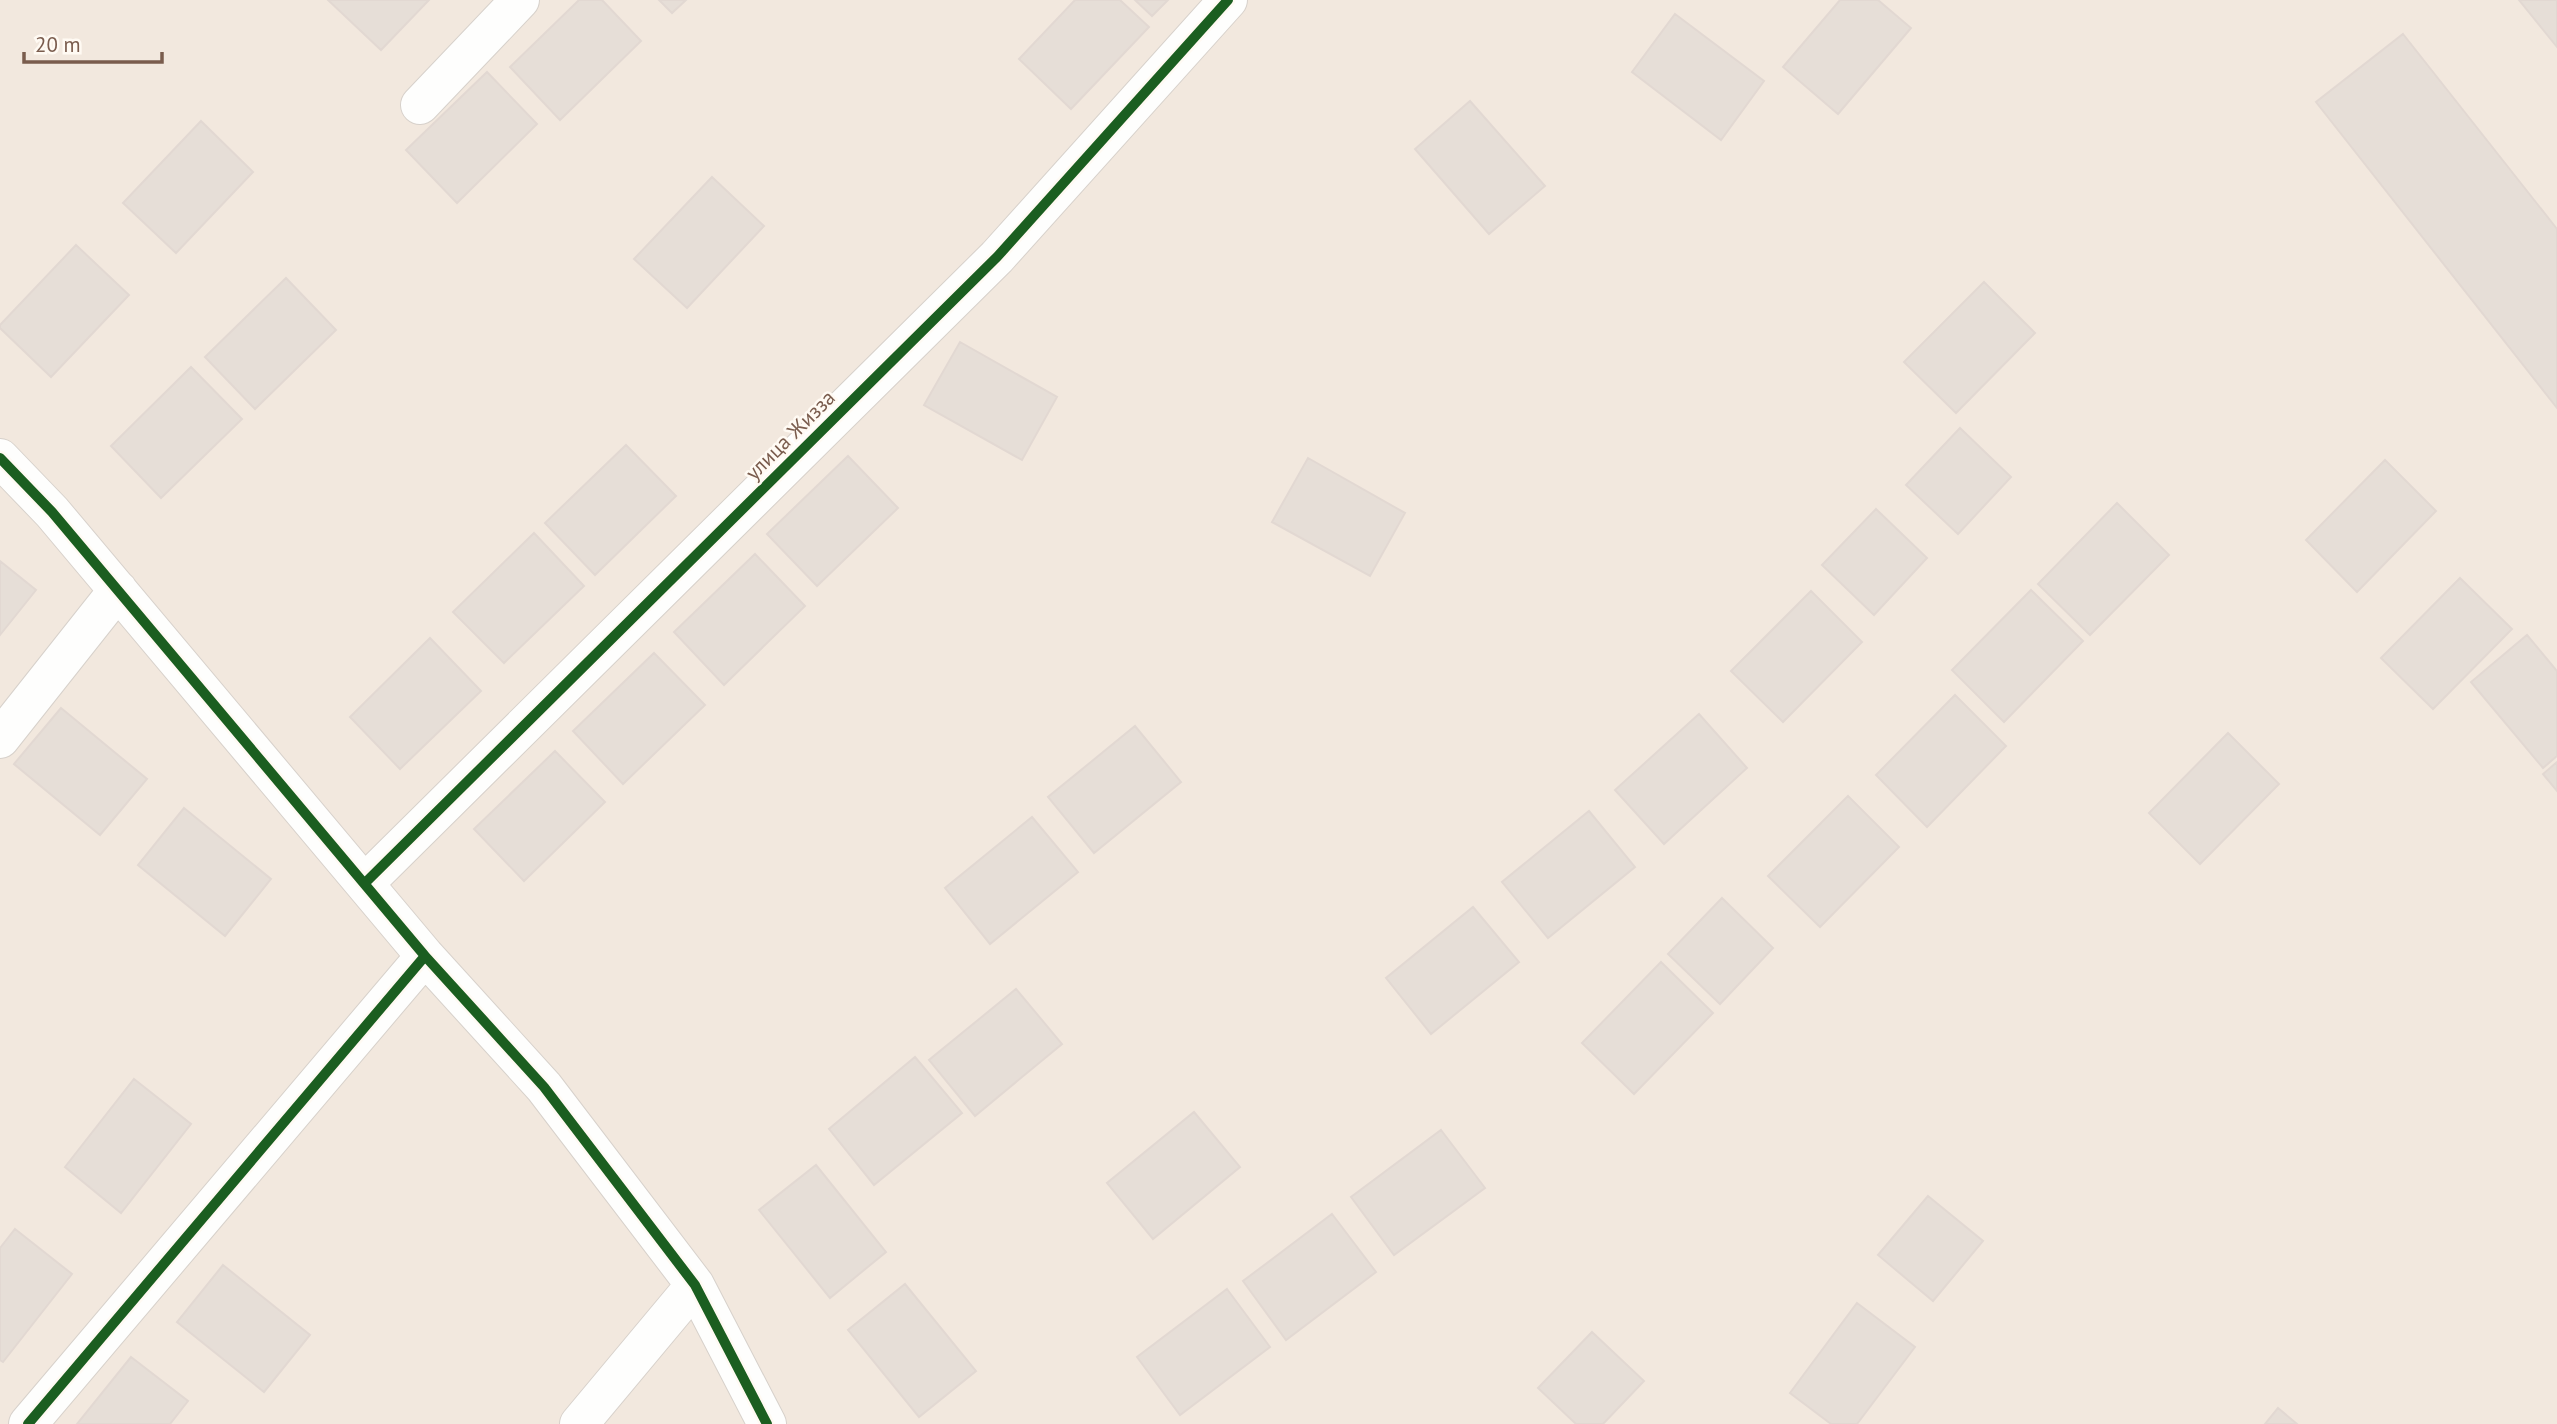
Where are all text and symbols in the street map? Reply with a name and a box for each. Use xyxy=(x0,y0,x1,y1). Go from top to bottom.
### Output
scale bar xyxy=(24,21,163,65)
text: 20 m xyxy=(35,31,81,58)
street label: улица Жизза xyxy=(739,384,841,486)

